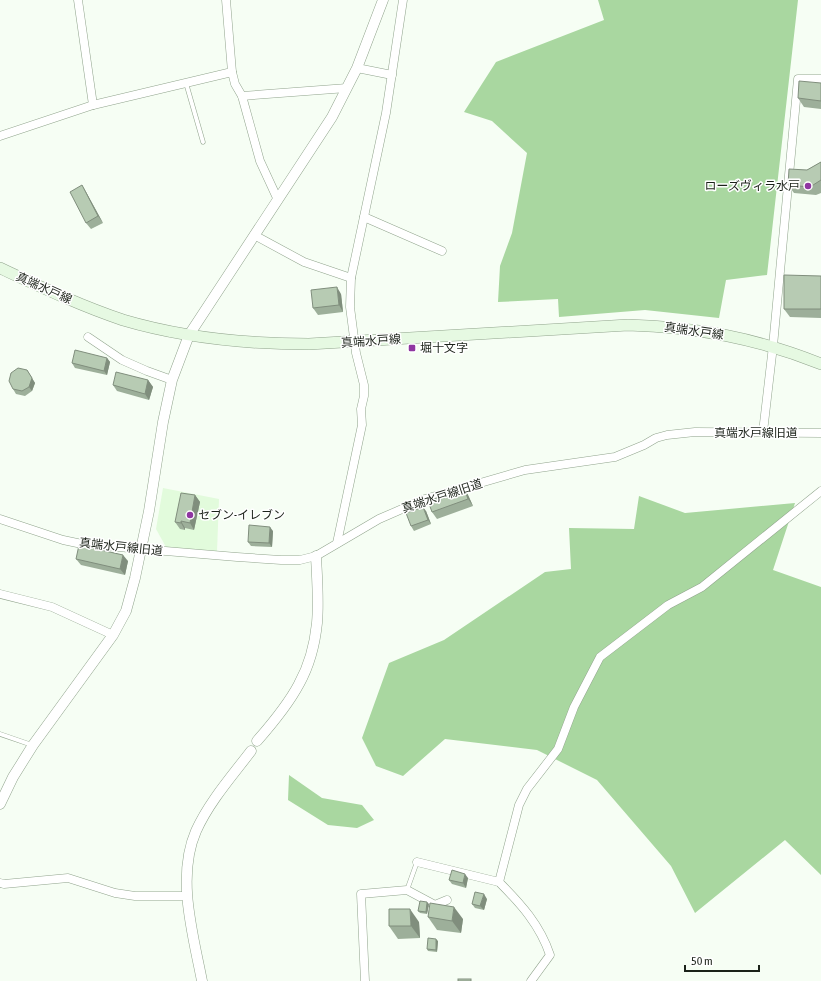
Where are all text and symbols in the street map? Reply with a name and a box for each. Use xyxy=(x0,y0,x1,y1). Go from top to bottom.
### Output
place label: ローズヴィラ水戸 xyxy=(705,179,800,193)
marker: ローズヴィラ水戸 xyxy=(803,181,813,191)
street label: 真端水戸線 xyxy=(14,269,74,307)
street label: 真端水戸線 xyxy=(663,320,725,342)
street label: 真端水戸線 xyxy=(341,332,401,350)
place label: 堀十文字 xyxy=(420,341,468,355)
marker: 堀十文字 xyxy=(407,343,417,353)
street label: 真端水戸線旧道 xyxy=(714,426,798,440)
street label: 真端水戸線旧道 xyxy=(400,476,484,516)
place label: セブン-イレブン xyxy=(198,508,285,522)
marker: セブン-イレブン xyxy=(185,510,195,520)
street label: 真端水戸線旧道 xyxy=(78,536,164,558)
scale bar xyxy=(685,947,759,973)
text: 50 m xyxy=(691,954,713,968)

